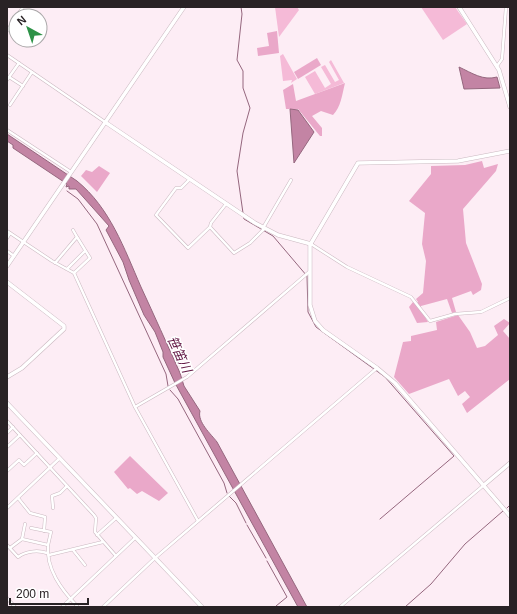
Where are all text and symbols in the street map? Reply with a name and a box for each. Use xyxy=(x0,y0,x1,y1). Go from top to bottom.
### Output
north arrow xyxy=(8,8,48,48)
text: N xyxy=(15,13,29,27)
water label: 笹笛川 xyxy=(165,333,195,377)
scale bar xyxy=(10,580,88,606)
text: 200 m xyxy=(16,587,49,601)

